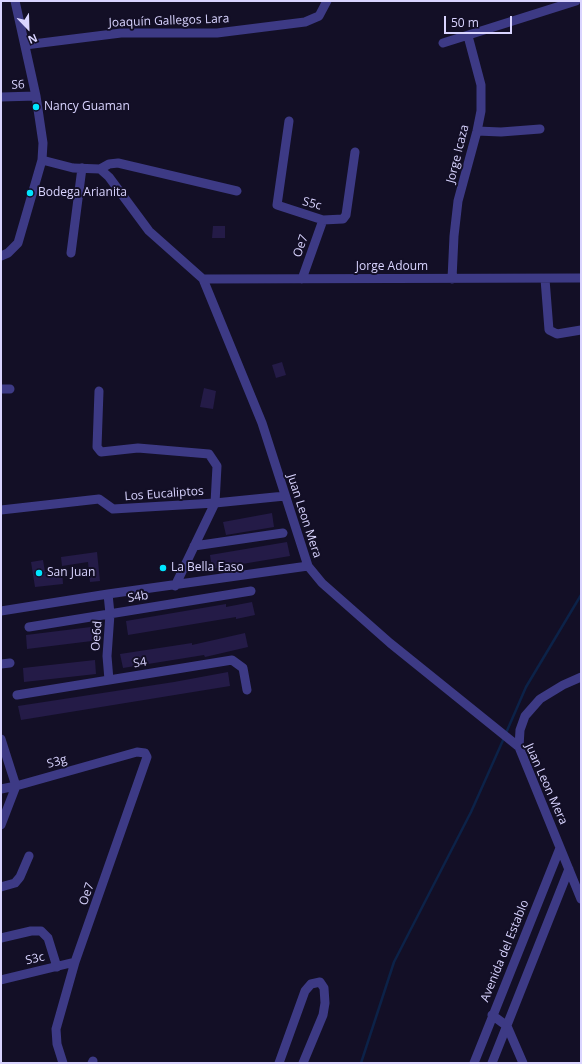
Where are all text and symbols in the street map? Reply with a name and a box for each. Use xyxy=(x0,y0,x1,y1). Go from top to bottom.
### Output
north arrow xyxy=(8,8,48,48)
scale bar xyxy=(446,8,514,34)
street label: Joaquín Gallegos Lara xyxy=(108,12,230,30)
text: 50 m xyxy=(451,14,479,31)
text: N xyxy=(26,31,40,48)
street label: S6 xyxy=(11,78,25,92)
place label: Nancy Guaman xyxy=(44,100,130,114)
marker: Nancy Guaman xyxy=(31,102,41,112)
street label: Jorge Icaza xyxy=(444,123,472,185)
place label: Bodega Arianita xyxy=(38,186,127,200)
marker: Bodega Arianita xyxy=(25,188,35,198)
street label: S5c xyxy=(301,195,323,213)
street label: Oe7 xyxy=(290,233,312,259)
street label: Jorge Adoum xyxy=(356,260,428,274)
street label: Juan Leon Mera xyxy=(284,472,324,560)
street label: Los Eucaliptos xyxy=(124,484,204,504)
place label: La Bella Easo xyxy=(171,561,244,575)
marker: La Bella Easo xyxy=(158,563,168,573)
place label: San Juan xyxy=(47,566,95,580)
marker: San Juan xyxy=(34,568,44,578)
street label: S4b xyxy=(127,588,149,606)
street label: Oe6d xyxy=(89,620,105,652)
street label: S4 xyxy=(132,655,148,671)
street label: Juan Leon Mera xyxy=(522,741,570,827)
street label: S3g xyxy=(45,752,69,772)
street label: Oe7 xyxy=(76,881,98,907)
street label: Avenida del Establo xyxy=(478,898,532,1004)
street label: S3c xyxy=(24,950,46,968)

